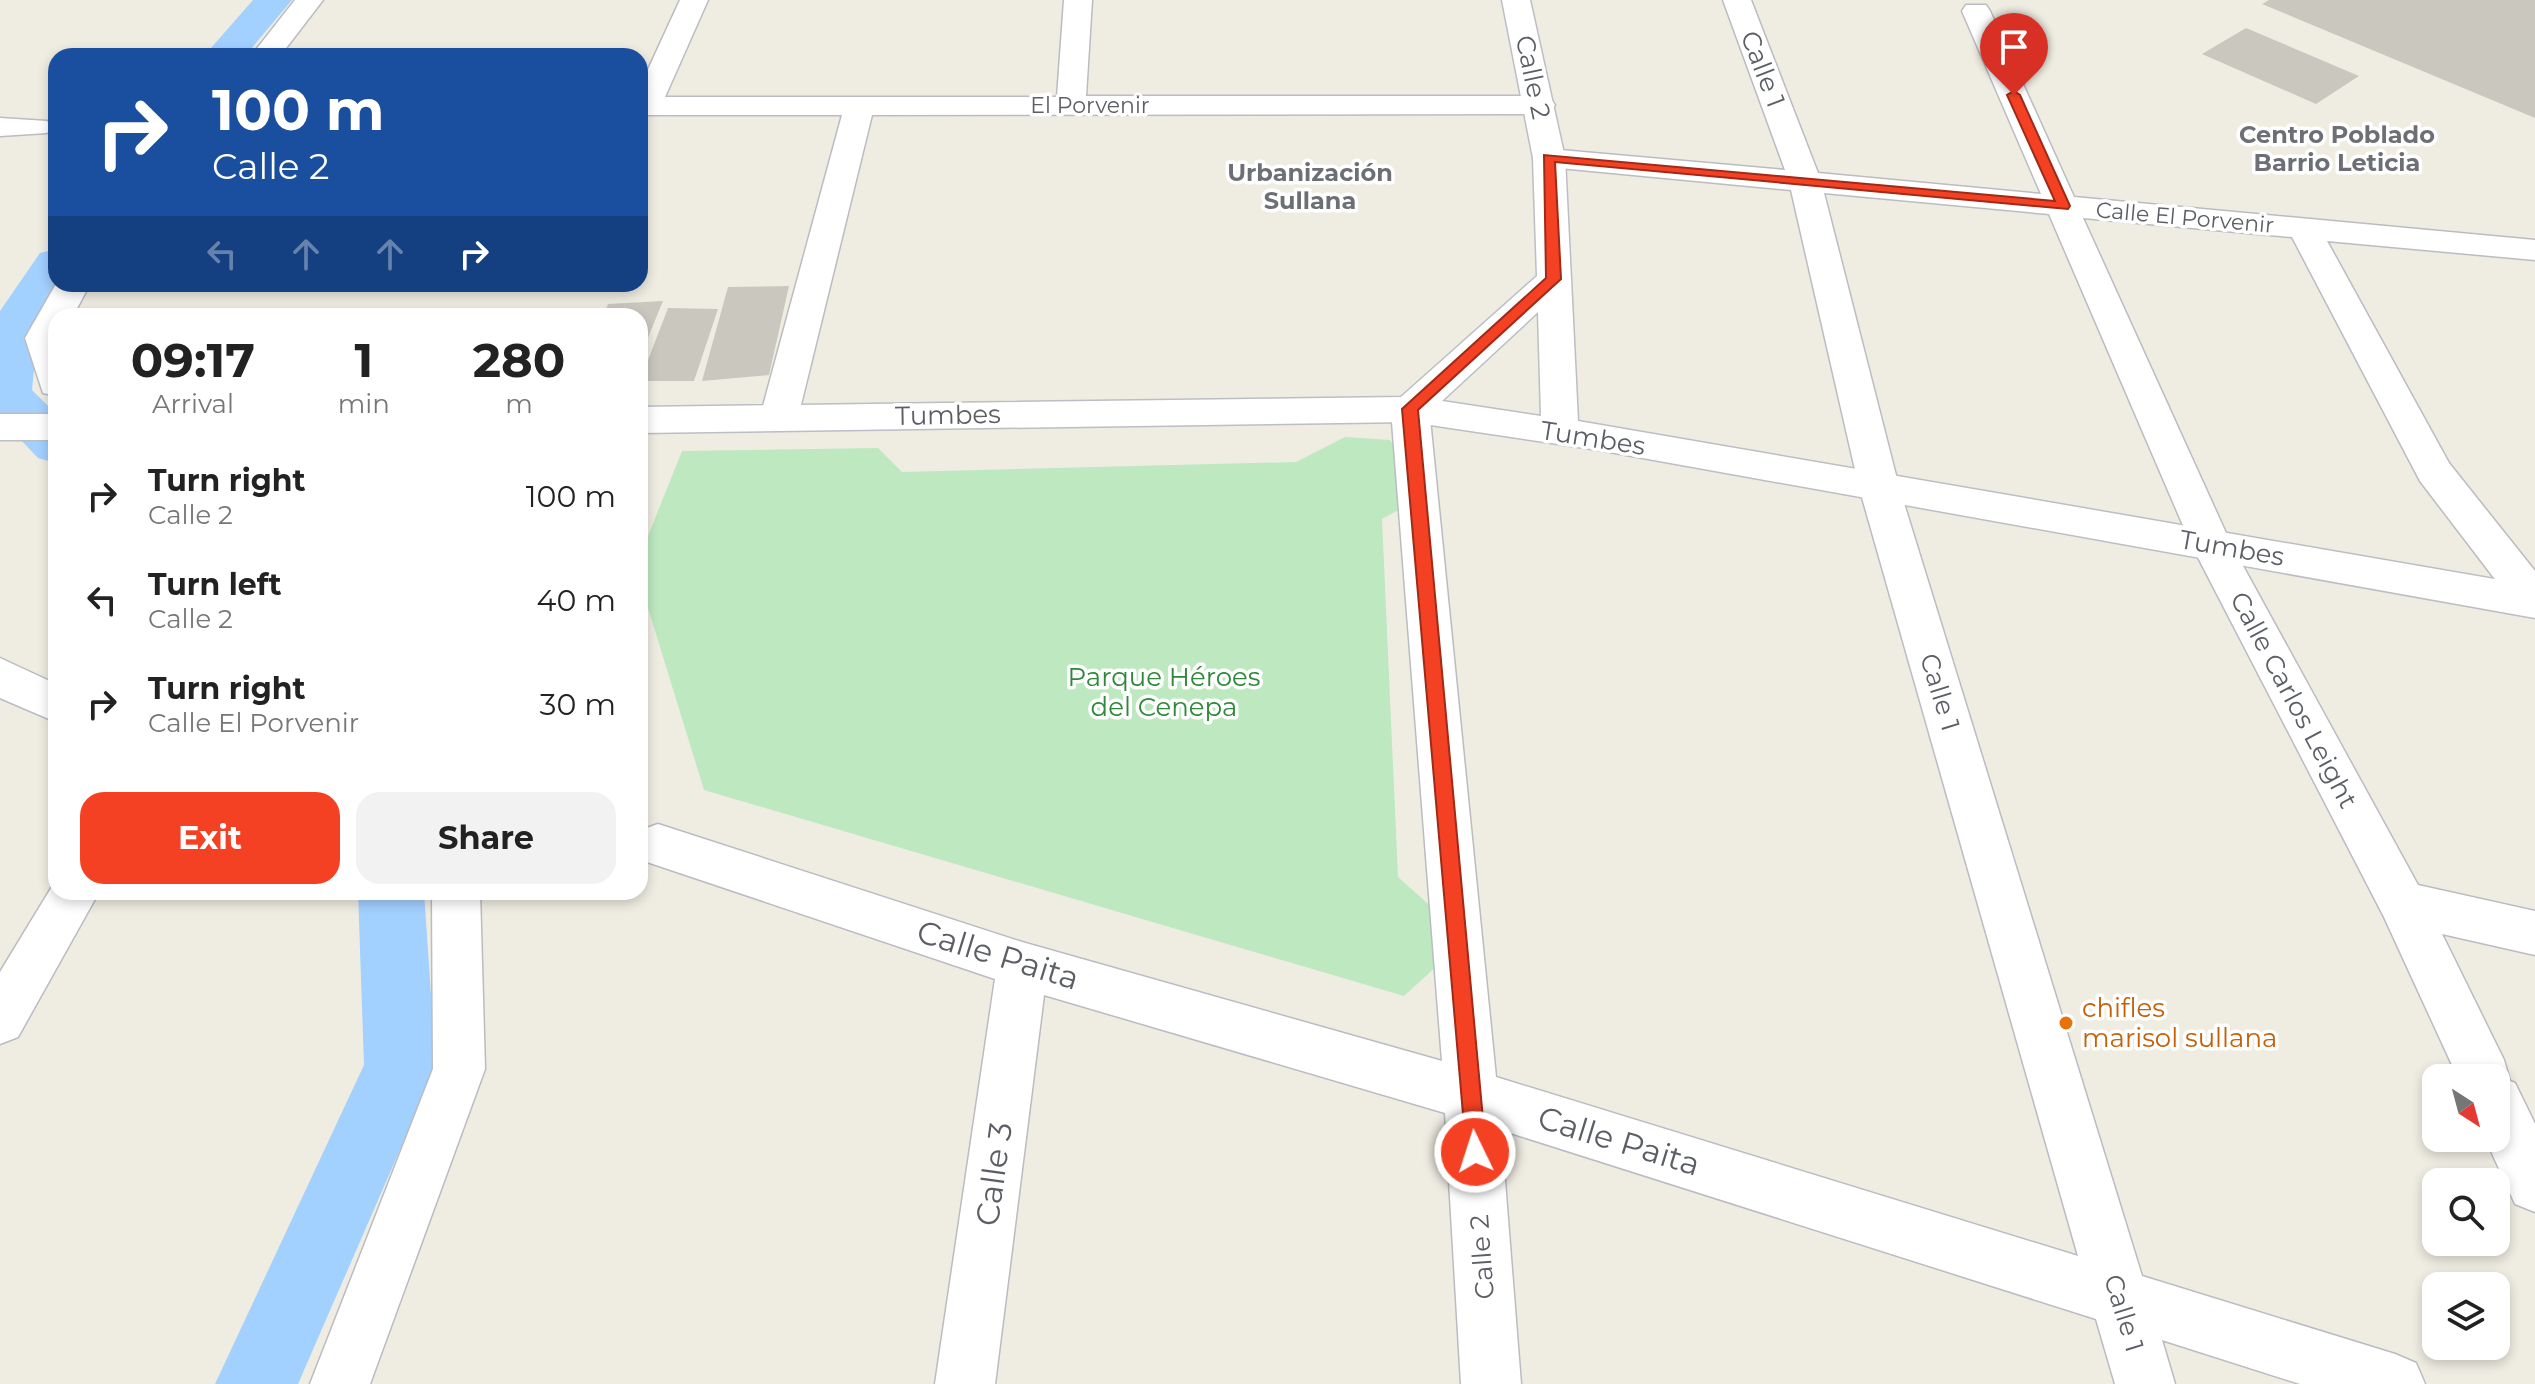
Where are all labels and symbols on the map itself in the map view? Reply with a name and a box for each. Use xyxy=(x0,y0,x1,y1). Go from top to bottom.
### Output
pin xyxy=(1980,13,2048,95)
street label: Calle 1 xyxy=(1734,26,1792,112)
street label: Calle 2 xyxy=(1509,32,1557,122)
street label: El Porvenir xyxy=(1030,92,1150,119)
district label: Centro Poblado Barrio Leticia xyxy=(2239,120,2435,177)
district label: Urbanización Sullana xyxy=(1227,158,1393,215)
street label: Calle El Porvenir xyxy=(2095,196,2275,239)
street label: Tumbes xyxy=(895,398,1001,432)
street label: Tumbes xyxy=(1538,414,1648,462)
street label: Tumbes xyxy=(2177,523,2287,573)
street label: Calle Carlos Leight xyxy=(2223,586,2365,814)
street label: Calle 1 xyxy=(1913,649,1967,735)
park label: Parque Héroes del Cenepa xyxy=(1068,661,1260,723)
street label: Calle Paita xyxy=(912,911,1084,998)
place label: chifles marisol sullana xyxy=(2082,992,2277,1054)
marker: chifles marisol sullana xyxy=(2057,1014,2075,1032)
north arrow xyxy=(2422,1064,2510,1152)
street label: Calle Paita xyxy=(1533,1097,1705,1184)
position arrow xyxy=(1433,1110,1517,1194)
street label: Calle 3 xyxy=(967,1120,1020,1228)
street label: Calle 2 xyxy=(1463,1214,1501,1300)
street label: Calle 1 xyxy=(2097,1270,2151,1356)

